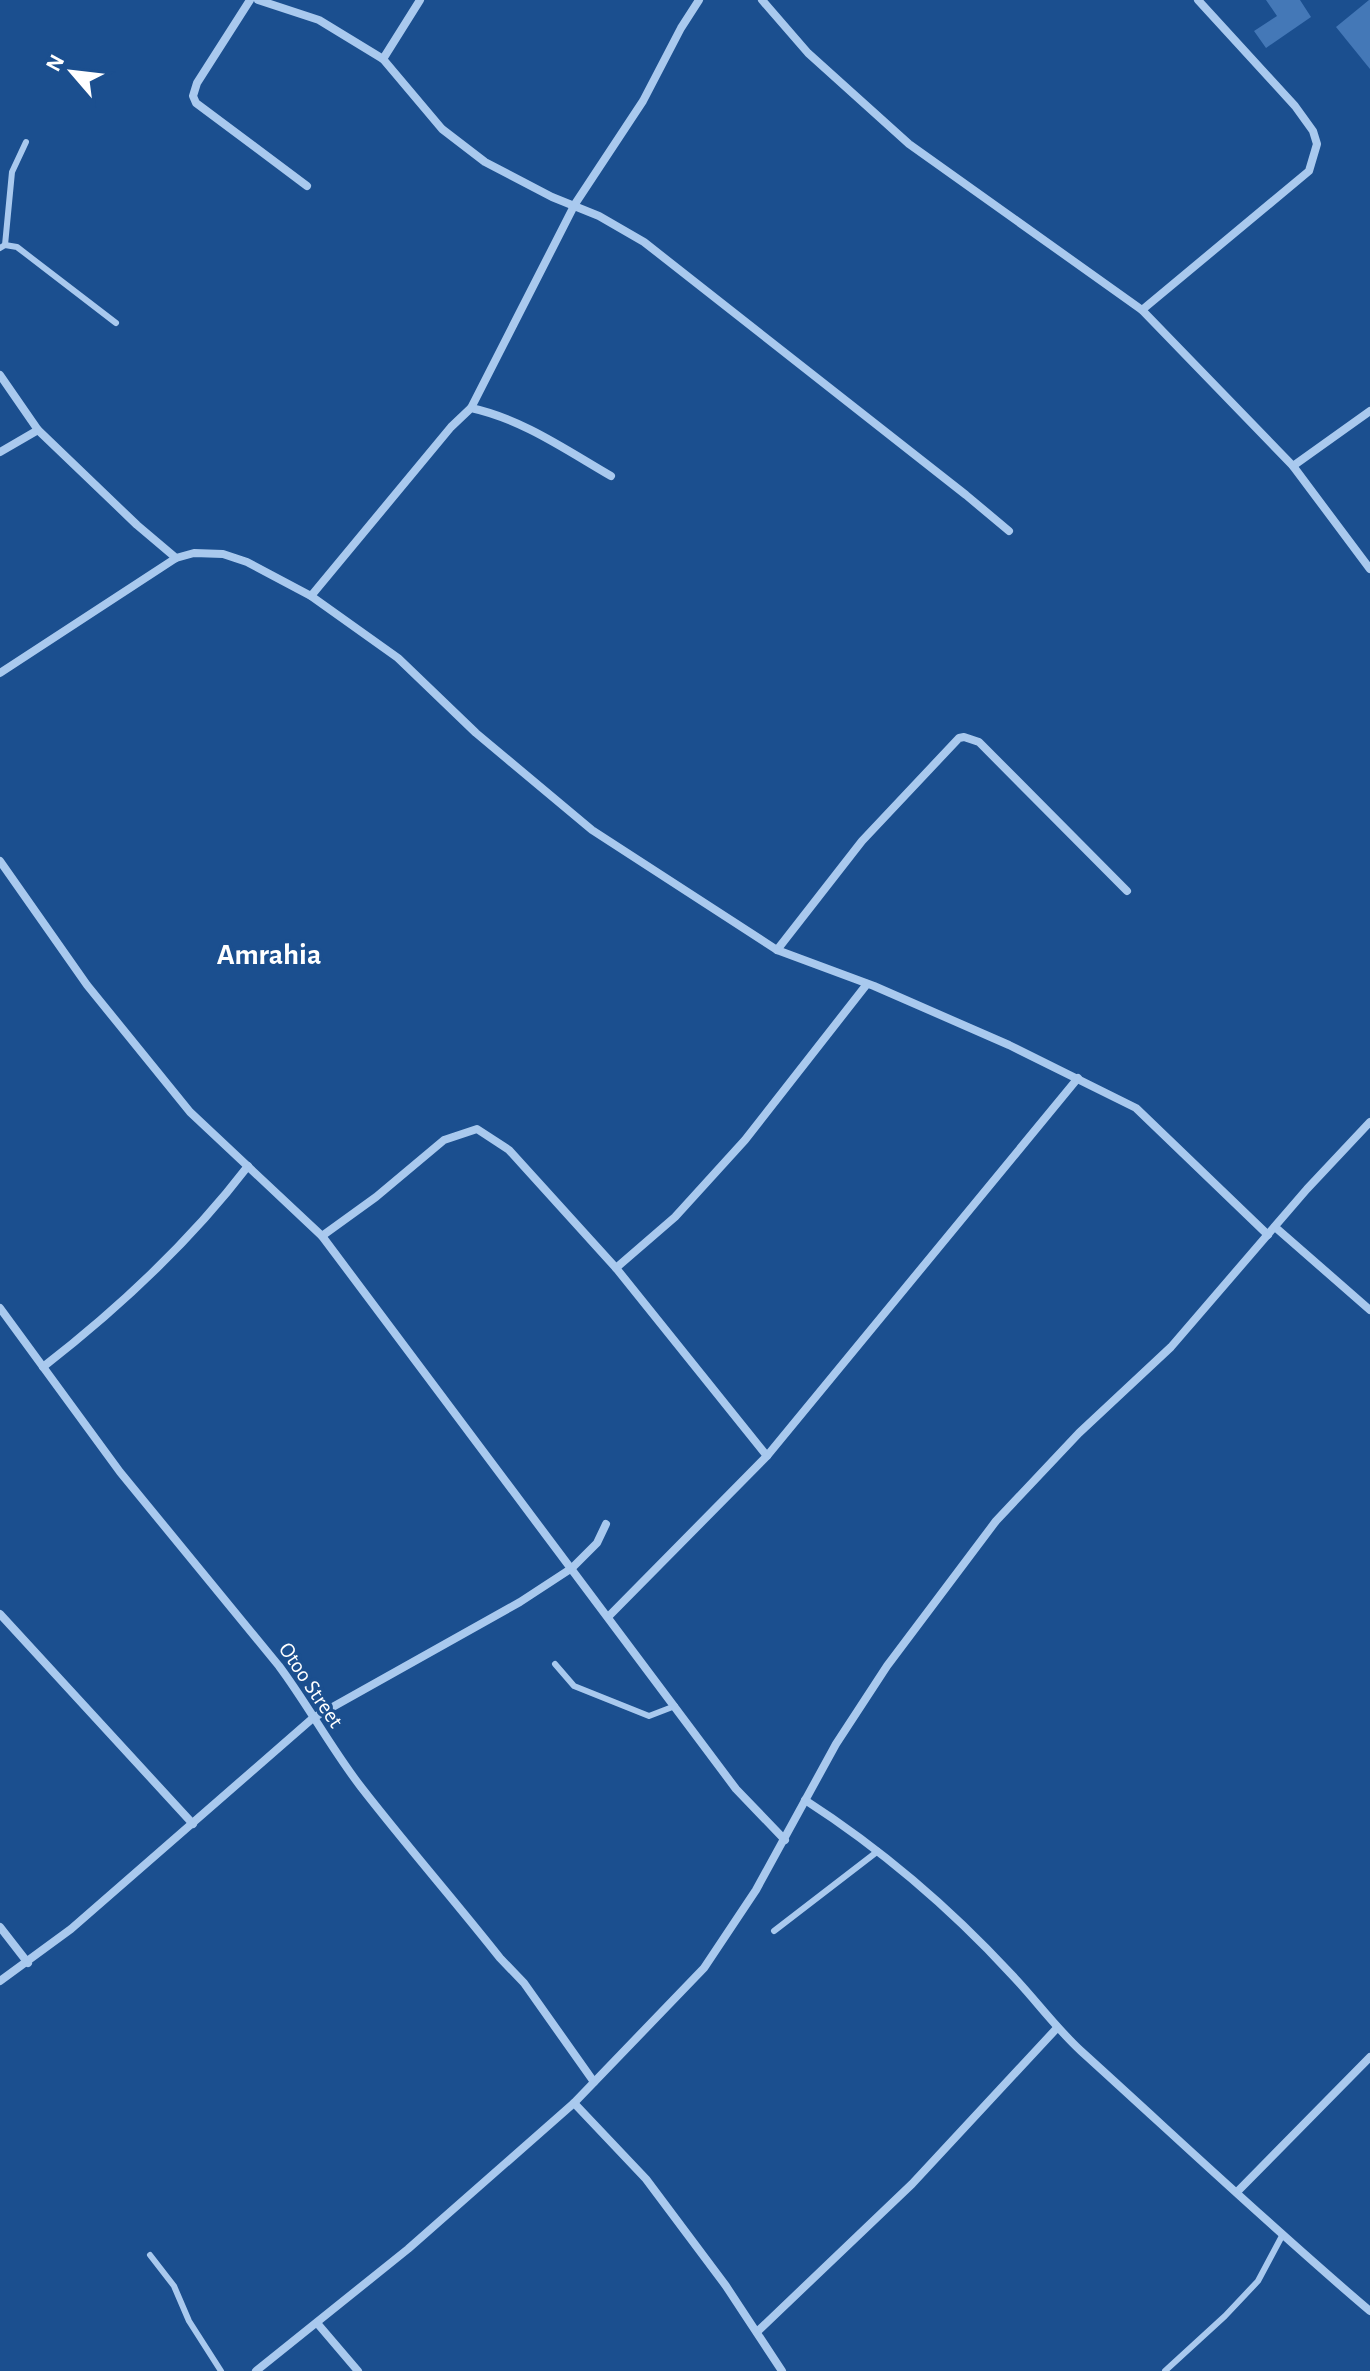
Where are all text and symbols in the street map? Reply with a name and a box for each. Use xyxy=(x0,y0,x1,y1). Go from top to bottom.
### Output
north arrow xyxy=(32,32,112,112)
text: N xyxy=(42,51,69,75)
district label: Amrahia xyxy=(217,940,321,970)
street label: Otoo Street xyxy=(275,1638,347,1732)

